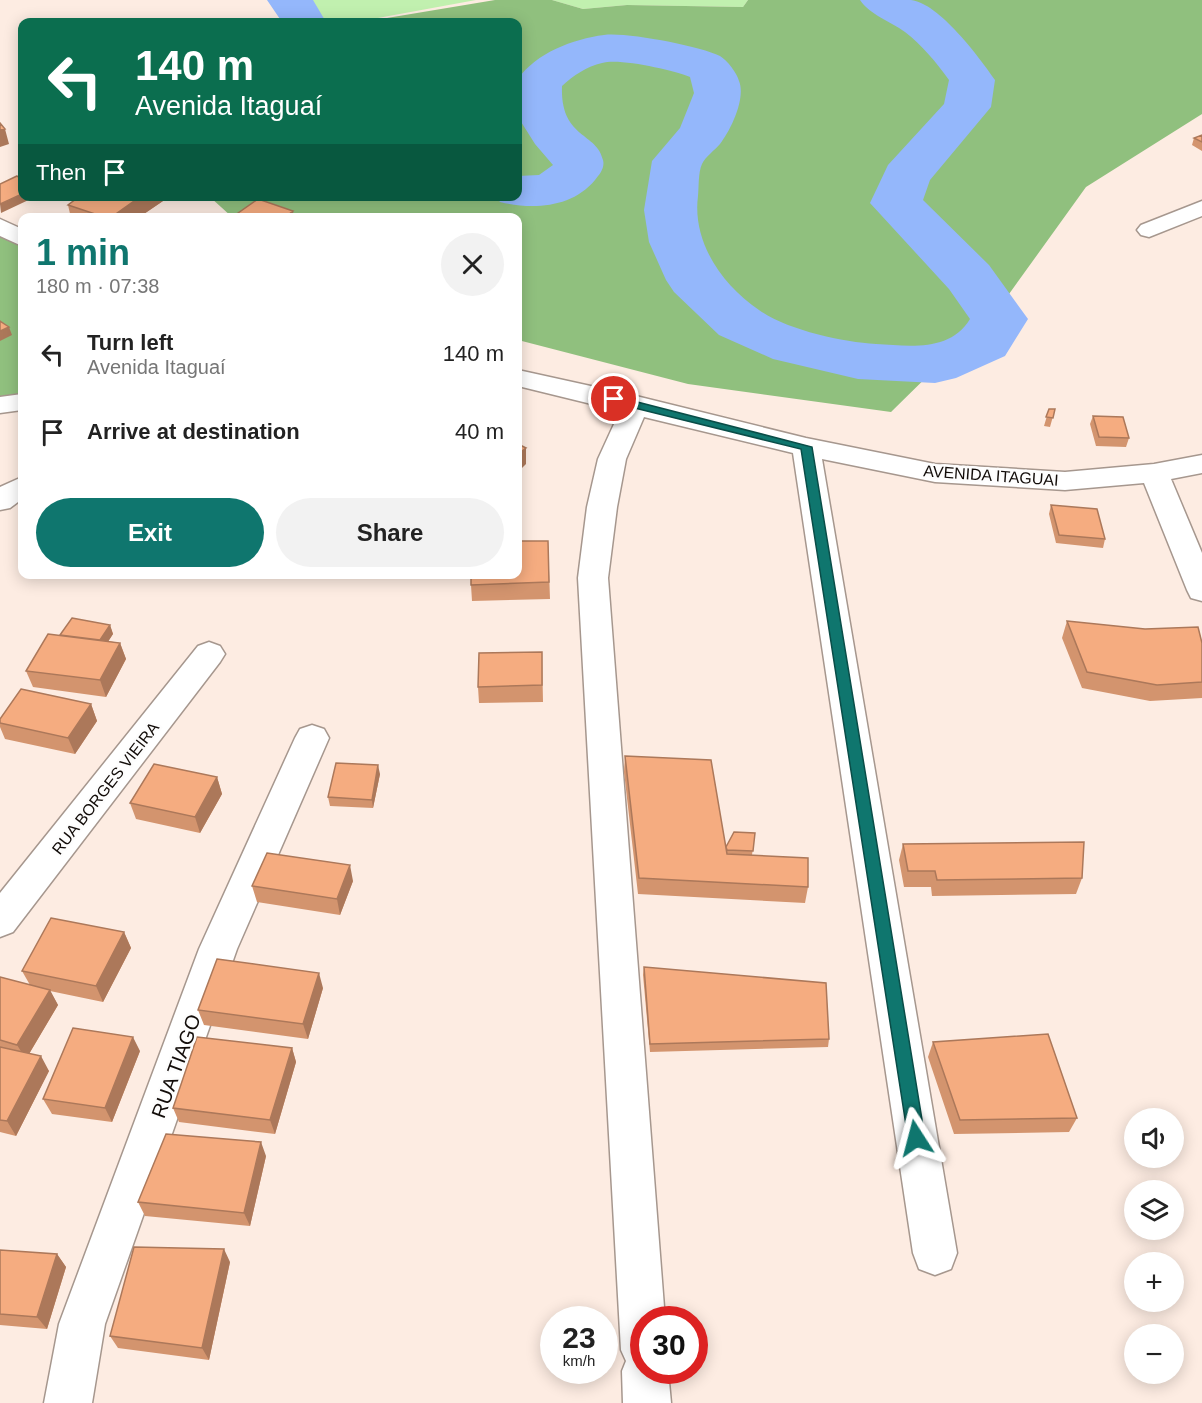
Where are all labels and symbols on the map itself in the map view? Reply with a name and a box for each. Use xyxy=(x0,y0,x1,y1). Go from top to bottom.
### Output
pin xyxy=(588,373,639,424)
street label: AVENIDA ITAGUAI xyxy=(923,462,1059,489)
street label: RUA BORGES VIEIRA xyxy=(49,719,162,858)
street label: RUA TIAGO xyxy=(147,1011,205,1121)
position arrow xyxy=(884,1106,948,1170)
speed limit sign: 30 xyxy=(630,1306,708,1384)

